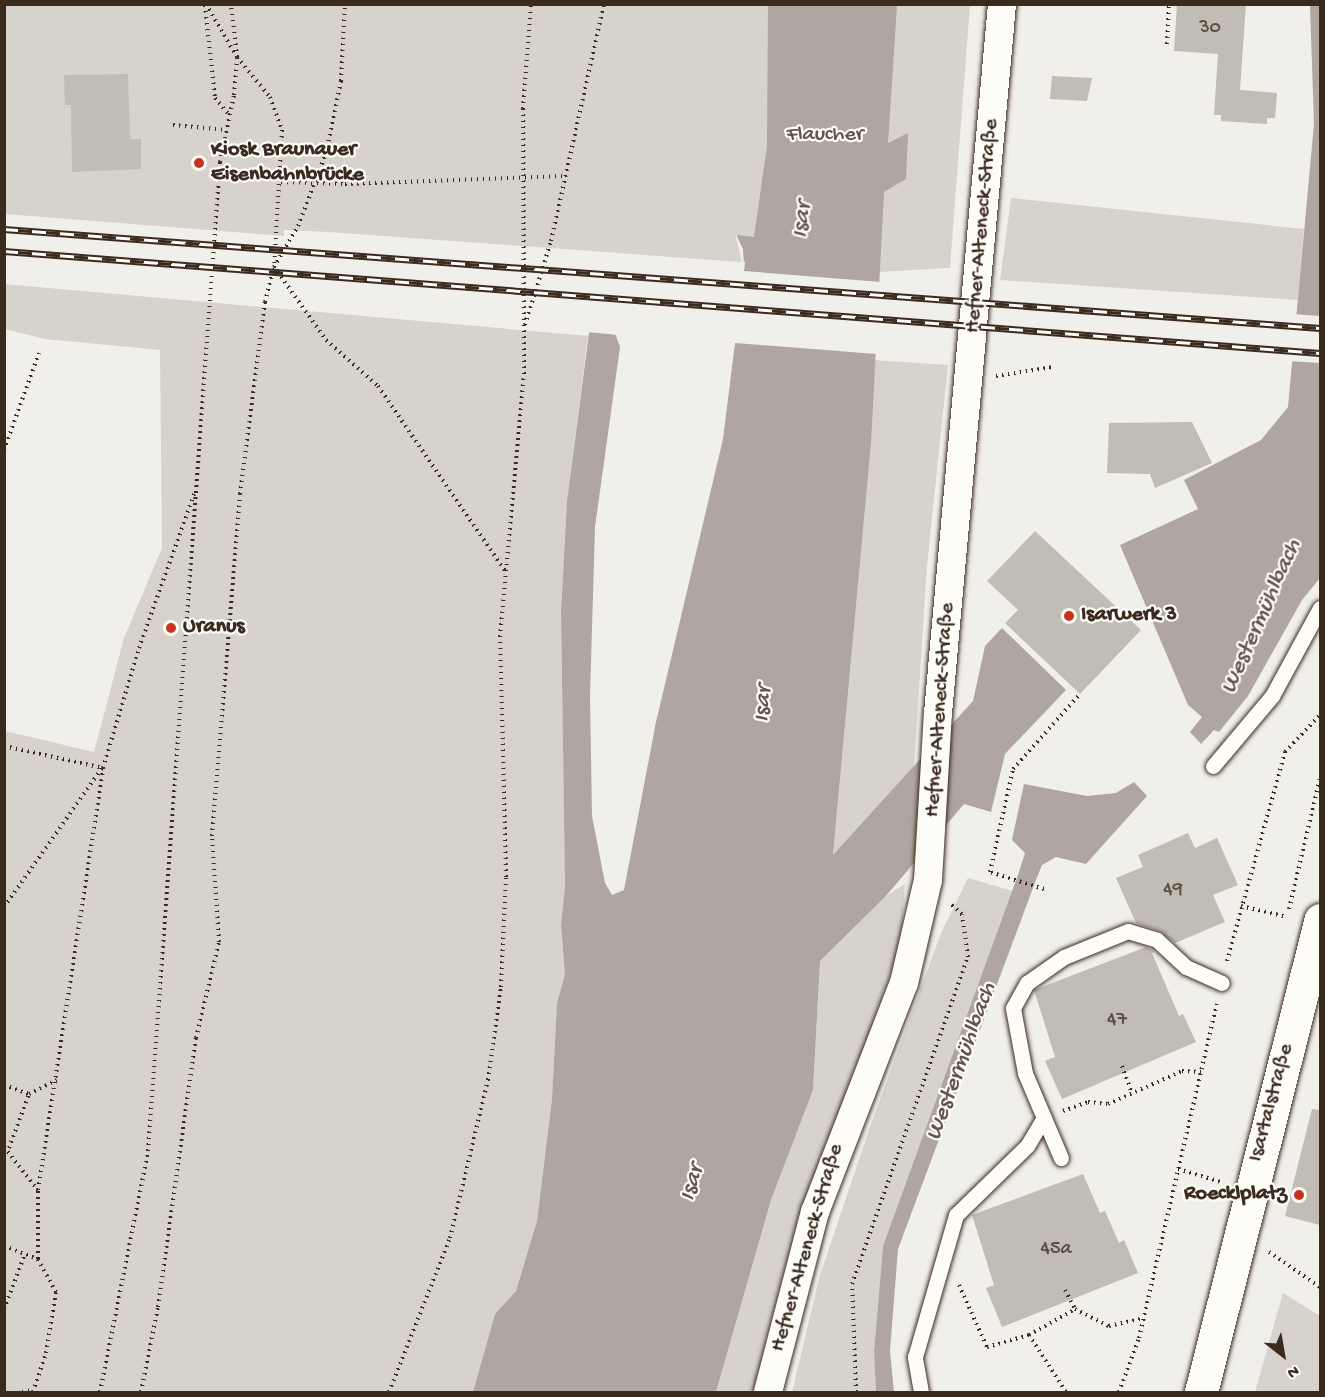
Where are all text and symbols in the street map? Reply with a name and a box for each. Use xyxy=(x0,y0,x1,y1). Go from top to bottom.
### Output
house number: 30 xyxy=(1199,16,1221,40)
street label: Hefner-Alteneck-Straße xyxy=(960,118,1006,334)
park label: Flaucher xyxy=(786,123,864,149)
place label: Kiosk Braunauer Eisenbahnbrücke xyxy=(211,137,364,188)
marker: Kiosk Braunauer Eisenbahnbrücke xyxy=(192,156,206,170)
water label: Isar xyxy=(787,200,819,240)
water label: Westermühlbach xyxy=(1215,535,1309,699)
street label: Hefner-Alteneck-Straße xyxy=(920,602,962,818)
place label: Isarwerk 3 xyxy=(1081,603,1177,629)
marker: Isarwerk 3 xyxy=(1062,609,1076,623)
place label: Uranus xyxy=(183,615,245,641)
marker: Uranus xyxy=(164,621,178,635)
water label: Isar xyxy=(749,685,779,723)
house number: 49 xyxy=(1163,878,1183,902)
water label: Westermühlbach xyxy=(920,979,1004,1145)
house number: 47 xyxy=(1107,1008,1127,1032)
street label: Isartalstraße xyxy=(1244,1041,1300,1165)
street label: Hefner-Alteneck-Straße xyxy=(766,1141,850,1355)
water label: Isar xyxy=(674,1162,712,1204)
place label: Roecklplatz xyxy=(1184,1182,1287,1208)
marker: Roecklplatz xyxy=(1292,1188,1306,1202)
house number: 45a xyxy=(1040,1237,1072,1261)
north arrow xyxy=(1253,1325,1313,1385)
text: N xyxy=(1283,1360,1302,1382)

